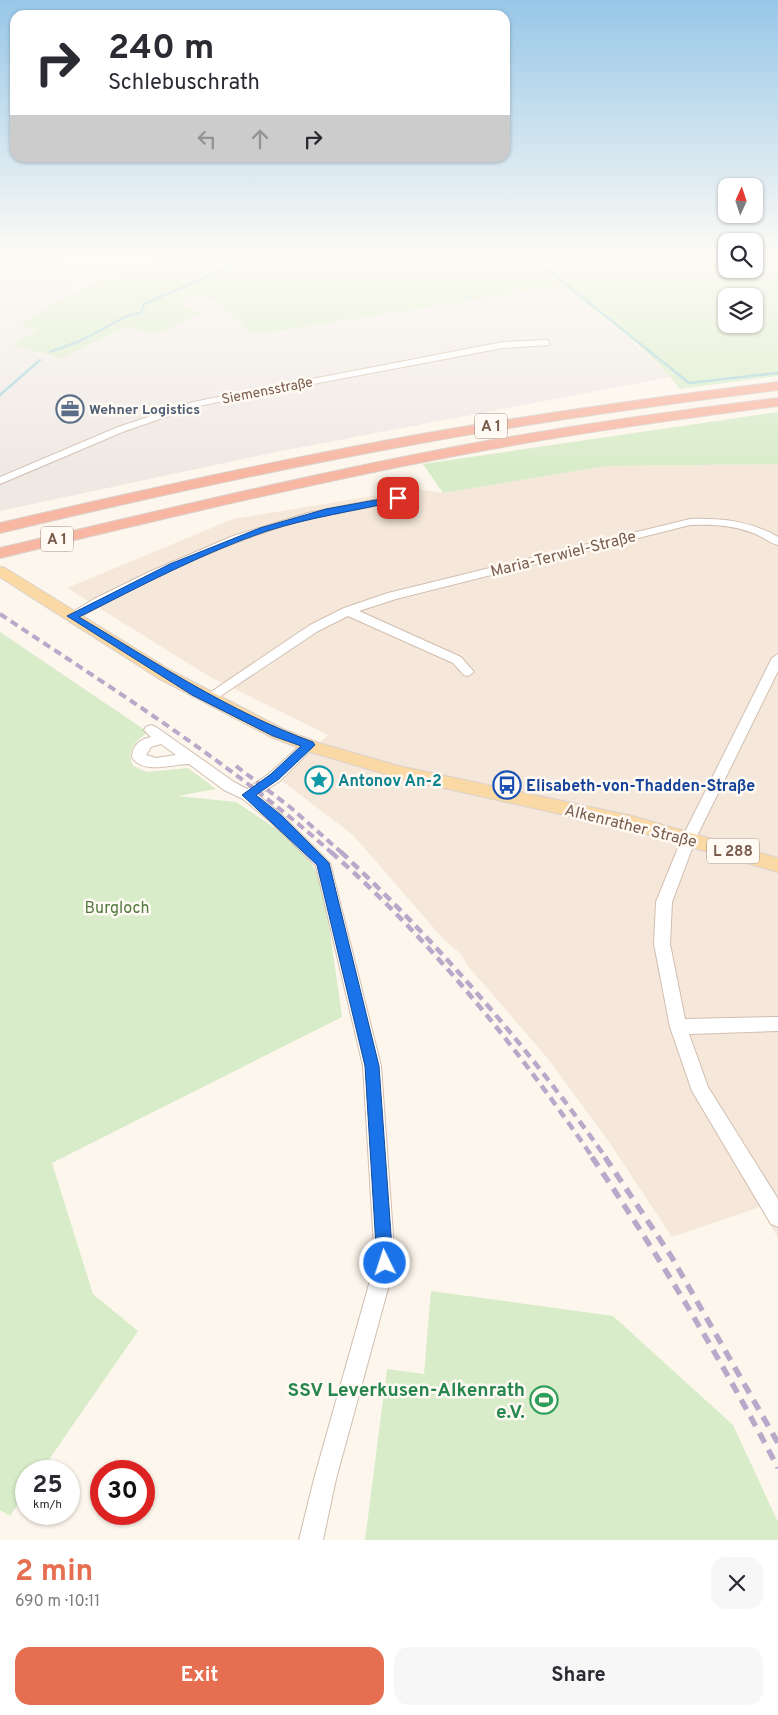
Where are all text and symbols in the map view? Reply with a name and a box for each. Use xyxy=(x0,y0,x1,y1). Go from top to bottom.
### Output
text: 240 m xyxy=(108,27,214,71)
icon: right xyxy=(25,30,90,95)
text: Schlebuschrath xyxy=(108,70,260,97)
icon: left xyxy=(193,125,221,153)
icon: ahead xyxy=(246,125,274,153)
icon: right xyxy=(299,125,327,153)
north arrow xyxy=(718,178,762,222)
map controls xyxy=(718,178,763,333)
button: search xyxy=(718,233,763,278)
button: layers xyxy=(718,288,763,333)
street label: Siemensstraße xyxy=(220,374,314,409)
office icon: Wehner Logistics xyxy=(55,394,85,424)
place label: Wehner Logistics xyxy=(89,402,200,419)
road number: A 1 xyxy=(475,414,507,438)
pin xyxy=(377,477,419,519)
icon: arrive xyxy=(384,484,412,512)
road number: A 1 xyxy=(41,526,73,552)
street label: Maria-Terwiel-Straße xyxy=(489,527,638,583)
place icon: Antonov An-2 xyxy=(304,765,334,795)
bus stop icon: Elisabeth-von-Thadden-Straße xyxy=(492,770,522,800)
place label: Antonov An-2 xyxy=(338,772,442,792)
place label: Elisabeth-von-Thadden-Straße xyxy=(526,777,755,797)
street label: Alkenrather Straße xyxy=(562,801,699,853)
road number: L 288 xyxy=(707,838,759,864)
park label: Burgloch xyxy=(85,899,149,919)
position arrow xyxy=(358,1236,410,1288)
place label: SSV Leverkusen-Alkenrath e.V. xyxy=(288,1379,525,1425)
sports icon: SSV Leverkusen-Alkenrath e.V. xyxy=(529,1385,559,1415)
speed limit sign: 30 xyxy=(90,1460,155,1525)
text: 25 xyxy=(32,1470,63,1502)
text: km/h xyxy=(33,1497,62,1513)
text: 2 min xyxy=(15,1554,93,1591)
button: close xyxy=(711,1557,763,1609)
text: 690 m · 10:11 xyxy=(15,1592,100,1612)
button: Exit xyxy=(15,1647,384,1705)
button: Share xyxy=(394,1647,763,1705)

